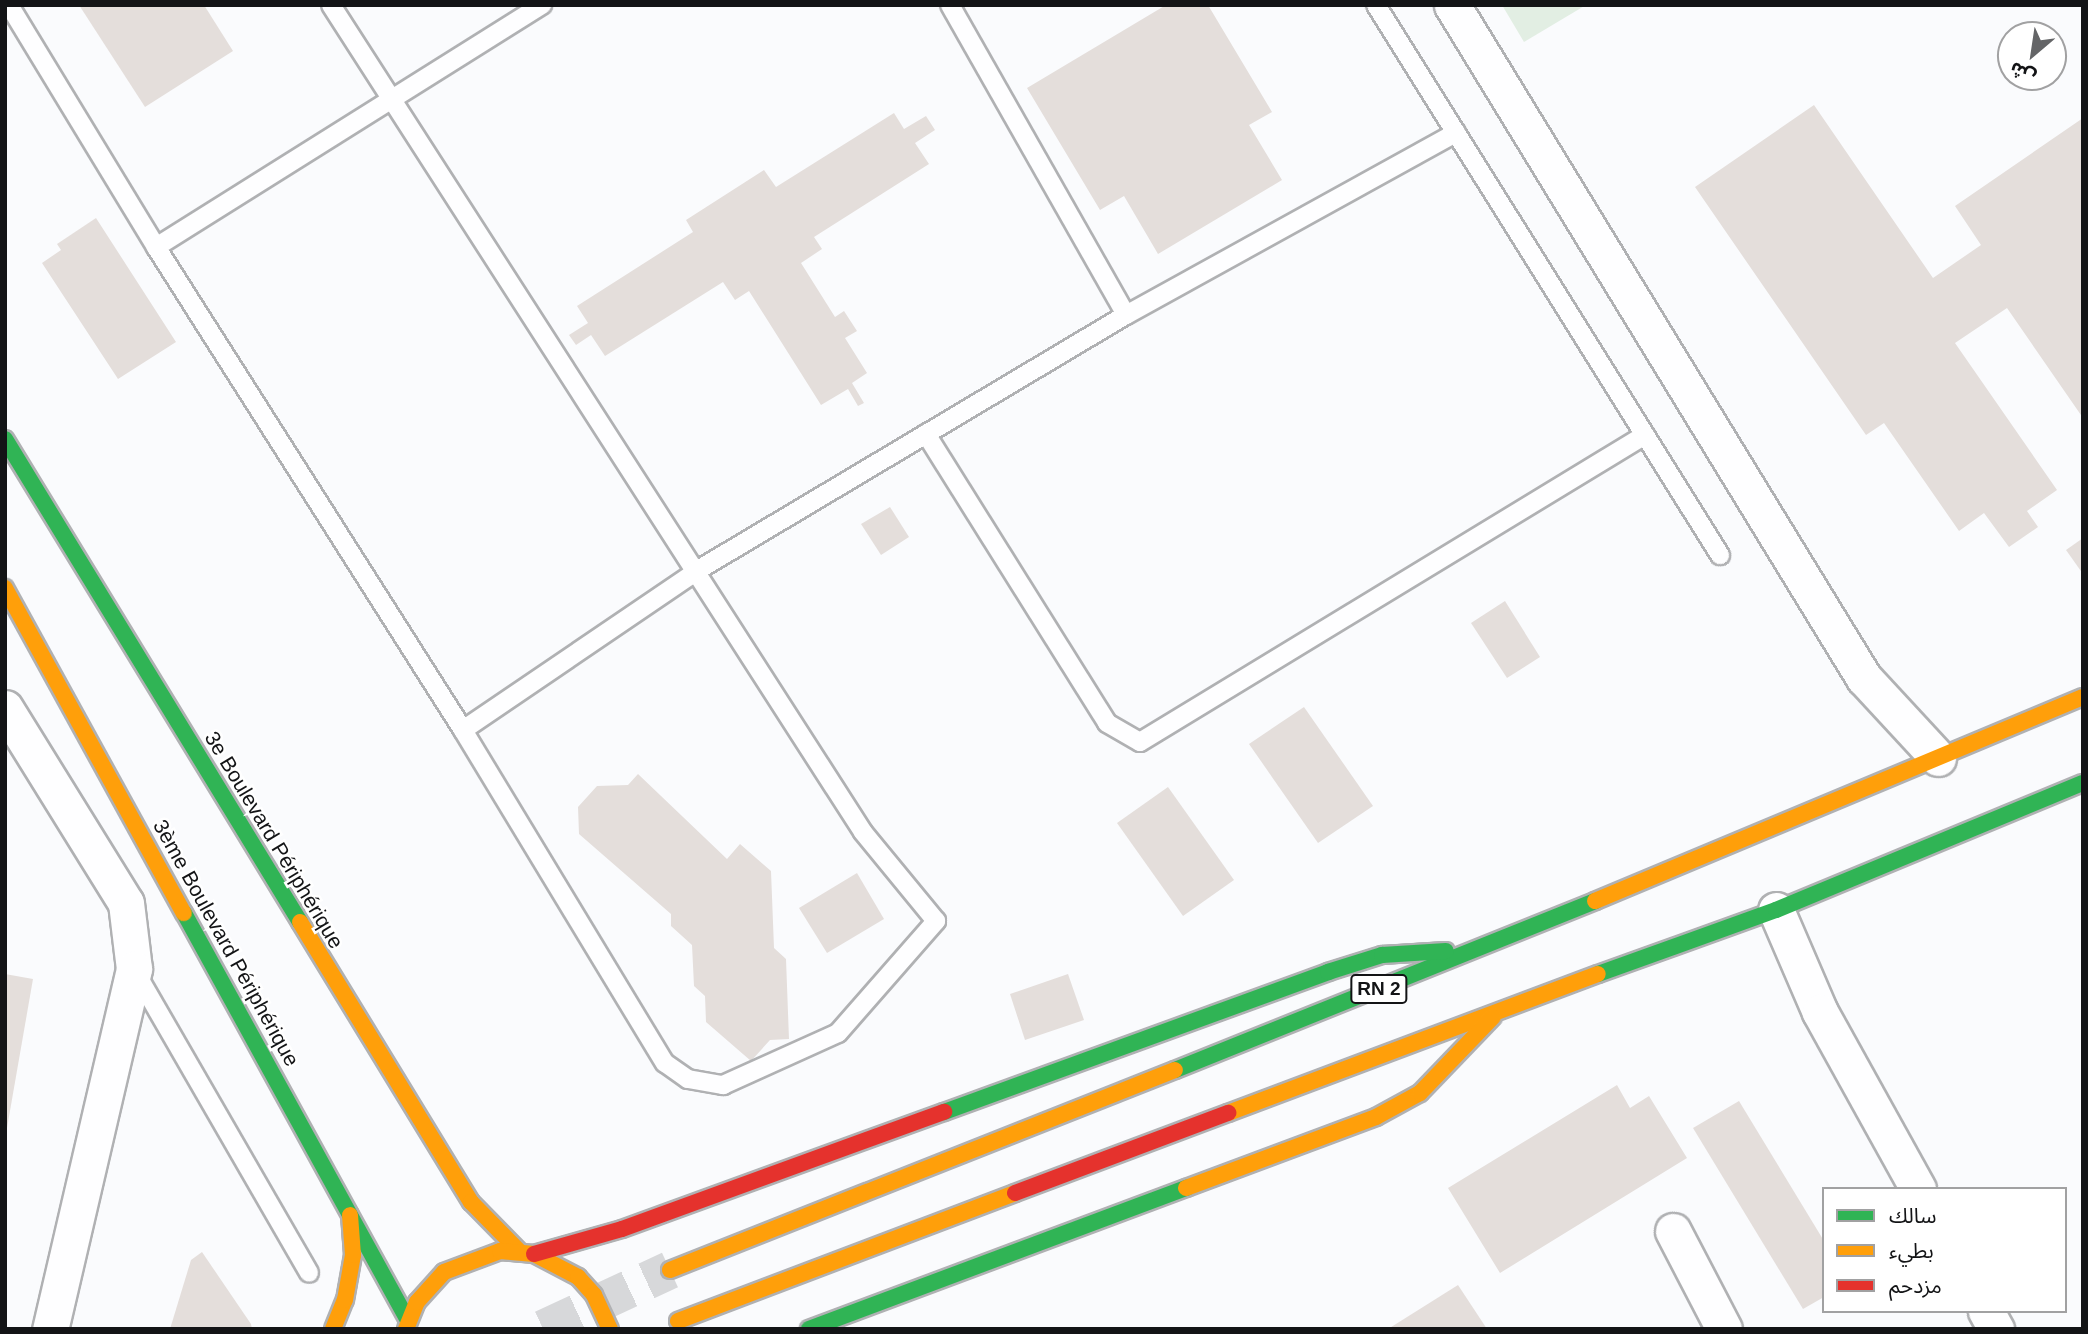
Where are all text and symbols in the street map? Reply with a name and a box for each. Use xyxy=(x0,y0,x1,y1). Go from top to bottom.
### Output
north arrow xyxy=(1997,21,2067,91)
text: ش xyxy=(2006,58,2039,89)
street label: 3e Boulevard Périphérique xyxy=(199,727,349,953)
street label: 3ème Boulevard Périphérique xyxy=(148,815,304,1071)
road number: RN 2 xyxy=(1349,973,1409,1004)
legend xyxy=(1822,1187,2067,1313)
text: سالك xyxy=(1889,1204,1936,1227)
text: بطيء xyxy=(1889,1239,1934,1262)
text: مزدحم xyxy=(1889,1274,1942,1297)

